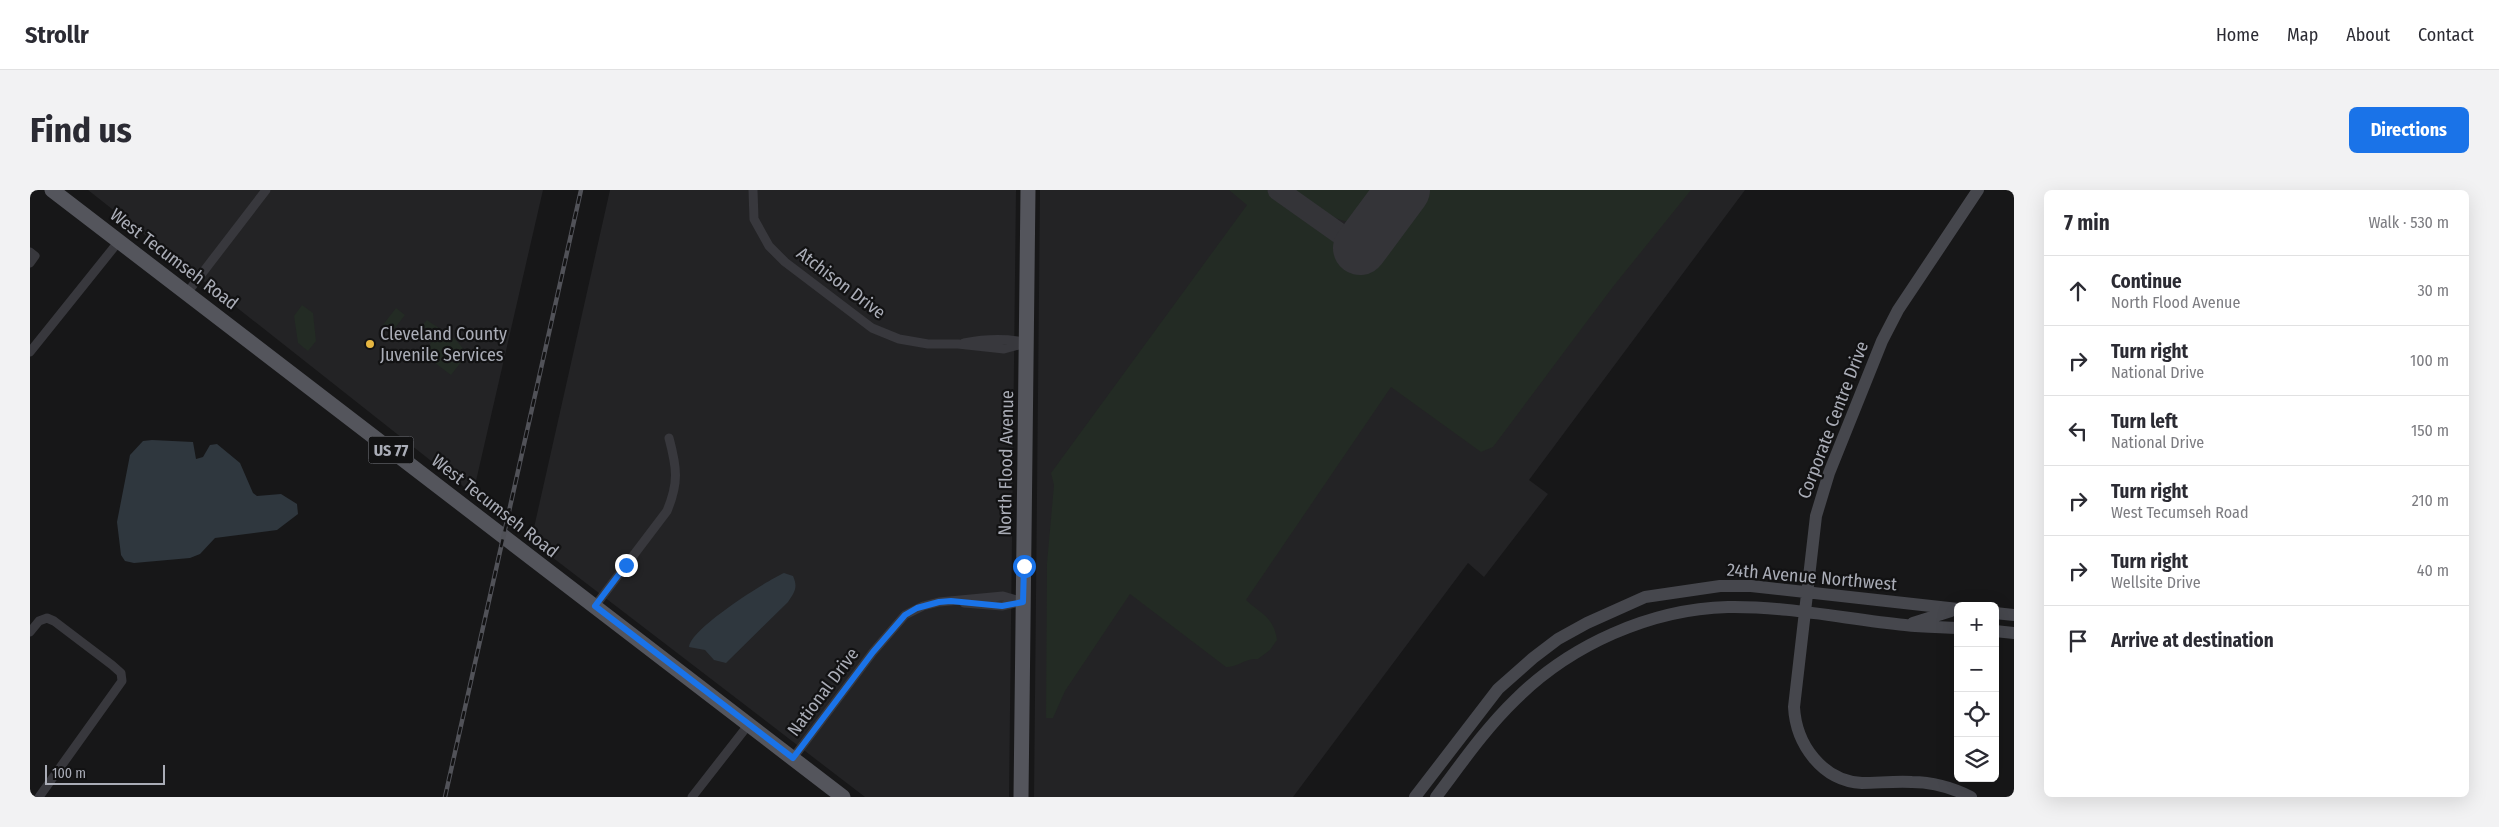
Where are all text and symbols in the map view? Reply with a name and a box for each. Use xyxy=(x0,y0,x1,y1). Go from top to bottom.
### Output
text: Strollr xyxy=(25,21,89,49)
text: Home xyxy=(2216,24,2259,46)
text: Map xyxy=(2287,24,2318,46)
text: About xyxy=(2346,24,2390,46)
text: Contact xyxy=(2418,24,2474,46)
button: Directions xyxy=(2349,107,2469,153)
text: Find us xyxy=(30,109,132,151)
street label: West Tecumseh Road xyxy=(106,204,242,314)
text: 7 min xyxy=(2064,210,2110,236)
text: Walk · 530 m xyxy=(2368,213,2449,232)
street label: Atchison Drive xyxy=(792,242,890,324)
text: Continue xyxy=(2111,270,2182,293)
icon: ahead xyxy=(2064,277,2092,305)
text: 30 m xyxy=(2417,281,2449,300)
text: North Flood Avenue xyxy=(2111,293,2240,312)
place label: Cleveland County Juvenile Services xyxy=(380,323,507,366)
marker: Cleveland County Juvenile Services xyxy=(364,338,376,350)
street label: Corporate Centre Drive xyxy=(1793,338,1873,502)
text: Turn right xyxy=(2111,340,2188,363)
icon: right xyxy=(2064,347,2092,375)
text: 100 m xyxy=(2410,351,2449,370)
text: National Drive xyxy=(2111,363,2204,382)
street label: North Flood Avenue xyxy=(994,390,1018,536)
text: Turn left xyxy=(2111,410,2178,433)
icon: left xyxy=(2064,417,2092,445)
text: 150 m xyxy=(2411,421,2449,440)
text: National Drive xyxy=(2111,433,2204,452)
road number: US 77 xyxy=(368,436,414,464)
street label: West Tecumseh Road xyxy=(427,450,563,562)
text: Turn right xyxy=(2111,480,2188,503)
icon: right xyxy=(2064,487,2092,515)
text: 210 m xyxy=(2412,491,2449,510)
text: West Tecumseh Road xyxy=(2111,503,2248,522)
text: Turn right xyxy=(2111,550,2188,573)
route end xyxy=(615,554,638,577)
route start xyxy=(1013,555,1036,578)
icon: right xyxy=(2064,557,2092,585)
street label: 24th Avenue Northwest xyxy=(1726,559,1898,595)
text: 40 m xyxy=(2417,561,2449,580)
text: Wellsite Drive xyxy=(2111,573,2201,592)
map controls xyxy=(1954,602,1999,782)
button: + xyxy=(1954,602,1999,647)
icon: arrive xyxy=(2064,627,2092,655)
text: Arrive at destination xyxy=(2111,629,2274,652)
street label: National Drive xyxy=(783,643,863,740)
button: − xyxy=(1954,647,1999,692)
button: locate xyxy=(1954,692,1999,737)
button: layers xyxy=(1954,737,1999,782)
scale bar xyxy=(45,762,165,785)
text: 100 m xyxy=(52,765,86,782)

